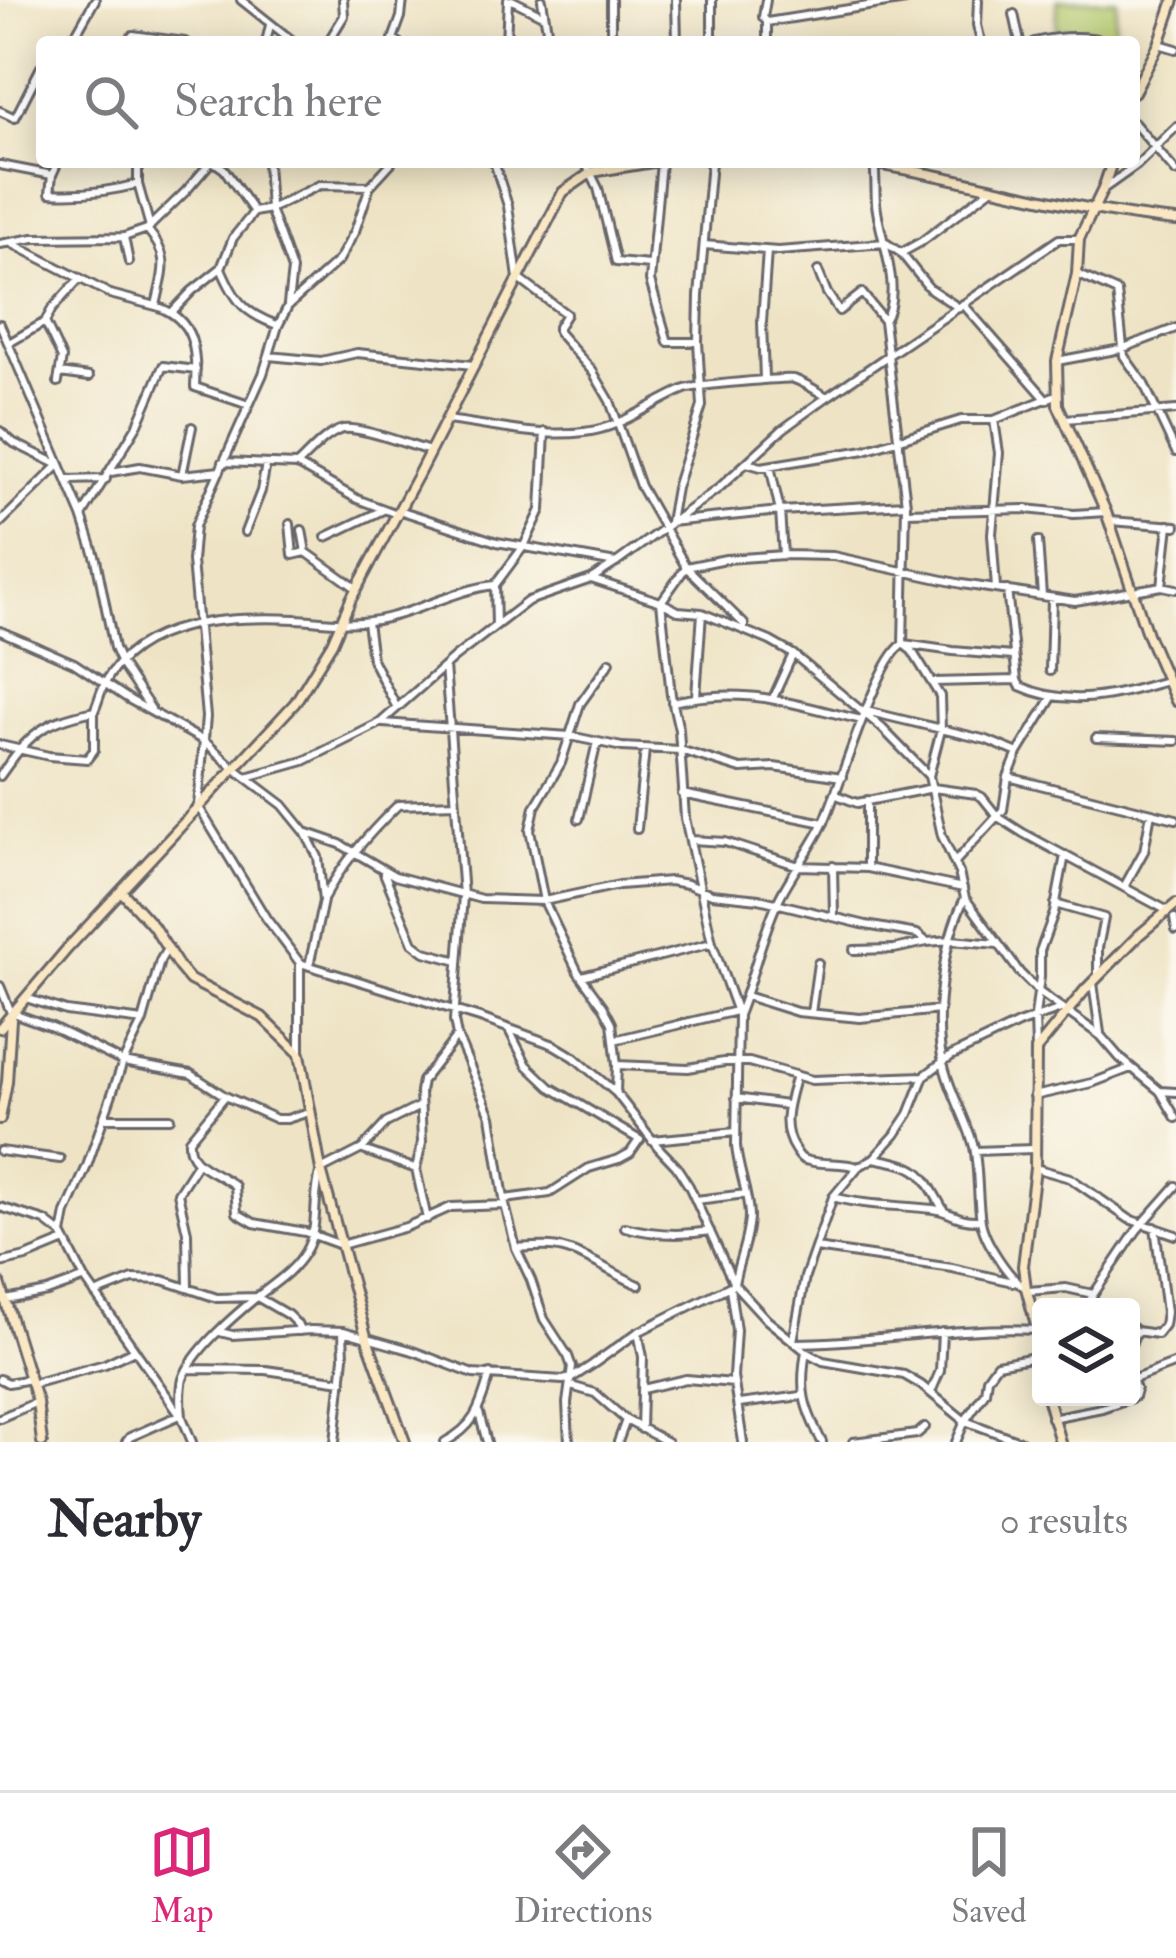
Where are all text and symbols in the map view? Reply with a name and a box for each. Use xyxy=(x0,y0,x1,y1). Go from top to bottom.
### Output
search box xyxy=(36,36,1140,168)
icon: search xyxy=(78,69,144,135)
text: Search here xyxy=(174,74,382,130)
map controls xyxy=(1032,1298,1140,1406)
button: layers xyxy=(1032,1298,1140,1406)
text: Nearby xyxy=(48,1488,201,1552)
text: 0 results xyxy=(1000,1496,1128,1545)
tab: Map xyxy=(149,1819,215,1932)
tab: Directions xyxy=(514,1819,653,1932)
tab: Saved xyxy=(951,1819,1027,1932)

